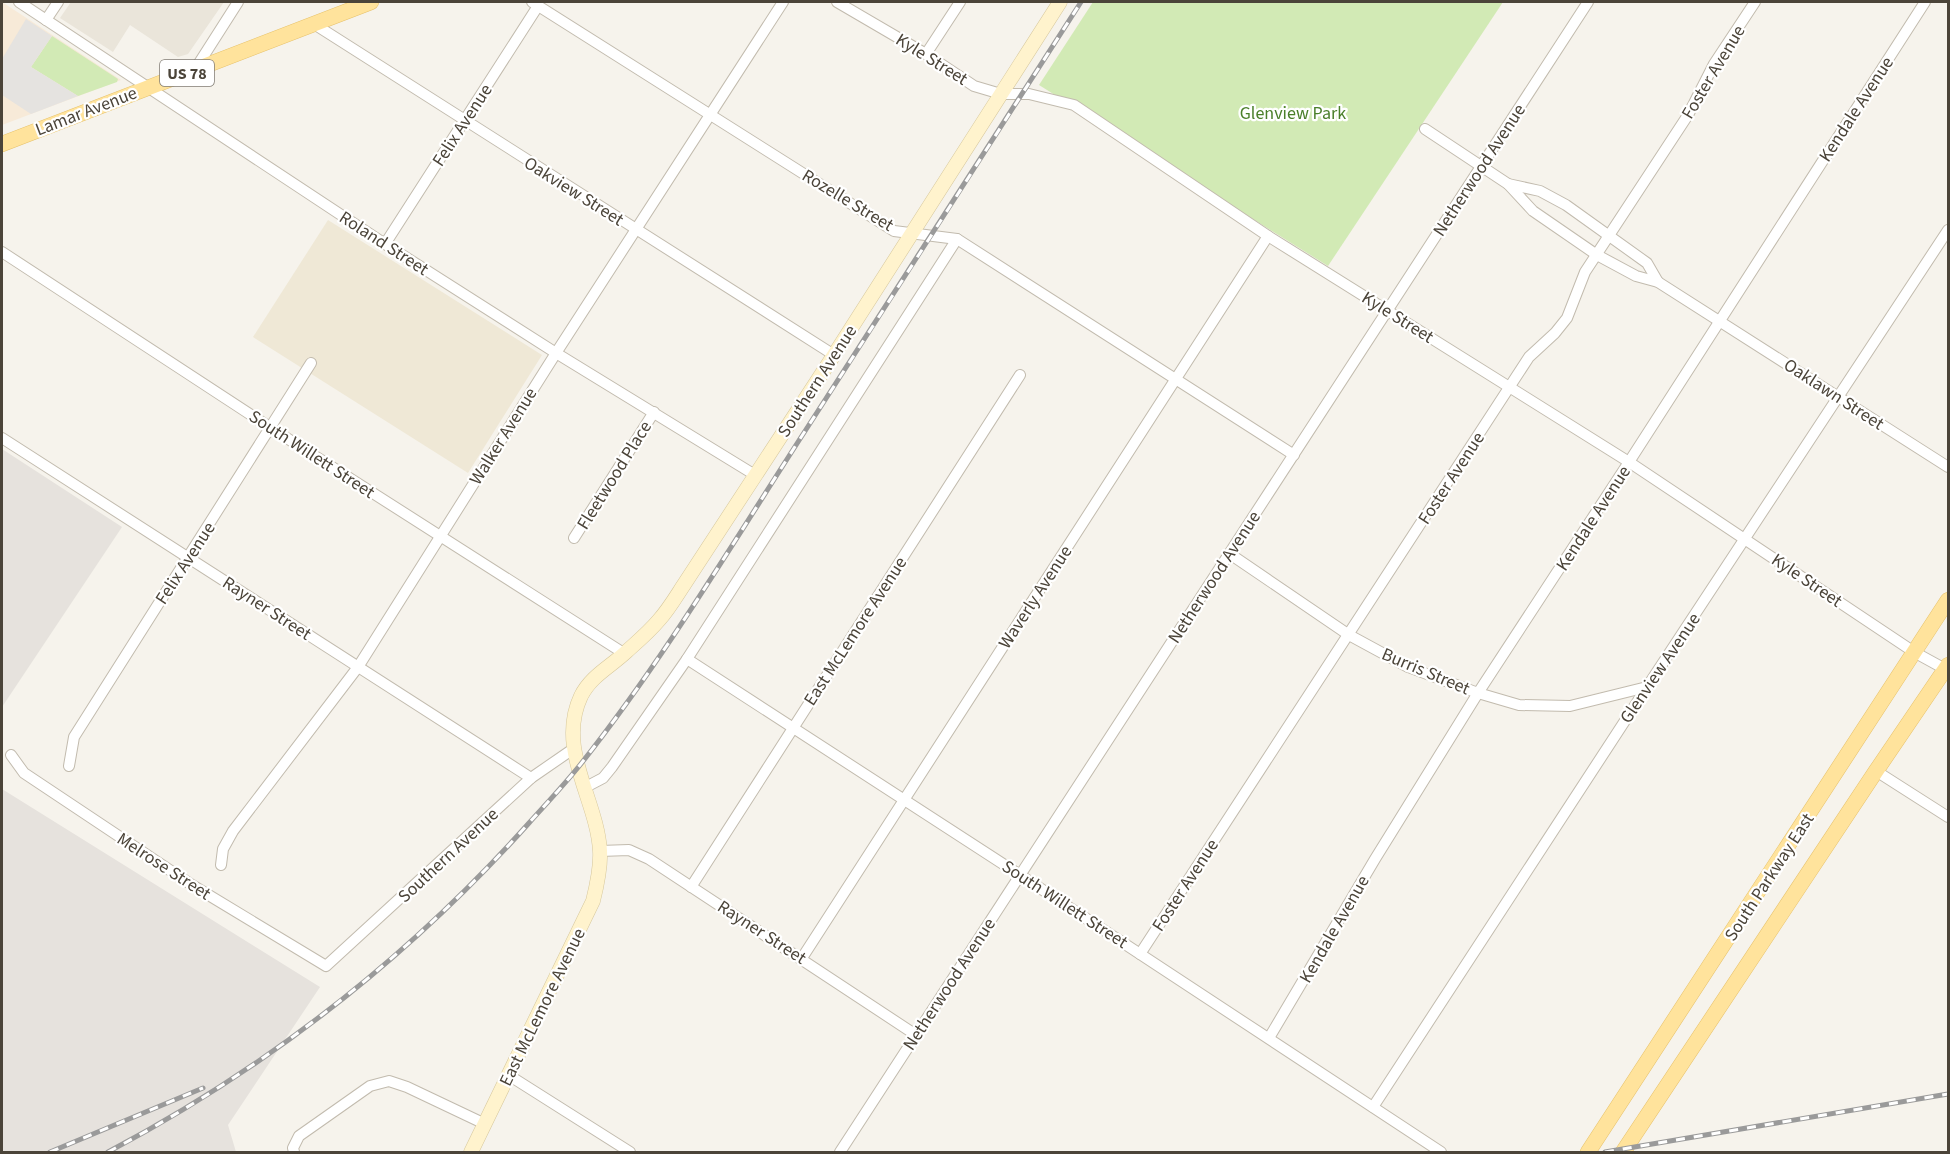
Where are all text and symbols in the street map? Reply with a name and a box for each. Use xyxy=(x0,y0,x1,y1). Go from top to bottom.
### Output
street label: Foster Avenue xyxy=(1676,20,1751,124)
street label: Kyle Street xyxy=(891,27,973,91)
street label: Kendale Avenue xyxy=(1813,52,1900,167)
road number: US 78 xyxy=(160,60,214,86)
street label: Felix Avenue xyxy=(426,79,498,171)
street label: Lamar Avenue xyxy=(32,81,141,142)
street label: Netherwood Avenue xyxy=(1427,99,1532,241)
park label: Glenview Park xyxy=(1240,101,1346,126)
street label: Oakview Street xyxy=(519,151,628,232)
street label: Rozelle Street xyxy=(797,163,898,238)
street label: Roland Street xyxy=(334,205,433,282)
street label: Kyle Street xyxy=(1357,285,1439,349)
street label: Southern Avenue xyxy=(772,320,863,442)
street label: Oaklawn Street xyxy=(1779,353,1889,436)
street label: Walker Avenue xyxy=(464,383,543,490)
street label: South Willett Street xyxy=(244,404,380,505)
street label: Fleetwood Place xyxy=(571,416,658,534)
street label: Foster Avenue xyxy=(1412,427,1491,529)
street label: Kendale Avenue xyxy=(1550,461,1637,576)
street label: Netherwood Avenue xyxy=(1162,506,1267,648)
street label: Felix Avenue xyxy=(149,517,221,609)
street label: Waverly Avenue xyxy=(993,541,1078,654)
street label: Kyle Street xyxy=(1766,547,1847,613)
street label: East McLemore Avenue xyxy=(798,552,913,711)
street label: Rayner Street xyxy=(217,570,316,647)
street label: Glenview Avenue xyxy=(1614,608,1707,728)
street label: Burris Street xyxy=(1378,642,1474,701)
street label: Southern Avenue xyxy=(393,802,504,909)
street label: South Parkway East xyxy=(1719,808,1820,946)
street label: Melrose Street xyxy=(112,827,216,906)
street label: Foster Avenue xyxy=(1146,834,1225,936)
street label: South Willett Street xyxy=(997,854,1133,955)
street label: Kendale Avenue xyxy=(1293,871,1375,988)
street label: Rayner Street xyxy=(712,894,811,971)
street label: Netherwood Avenue xyxy=(897,913,1002,1055)
street label: East McLemore Avenue xyxy=(493,924,592,1090)

